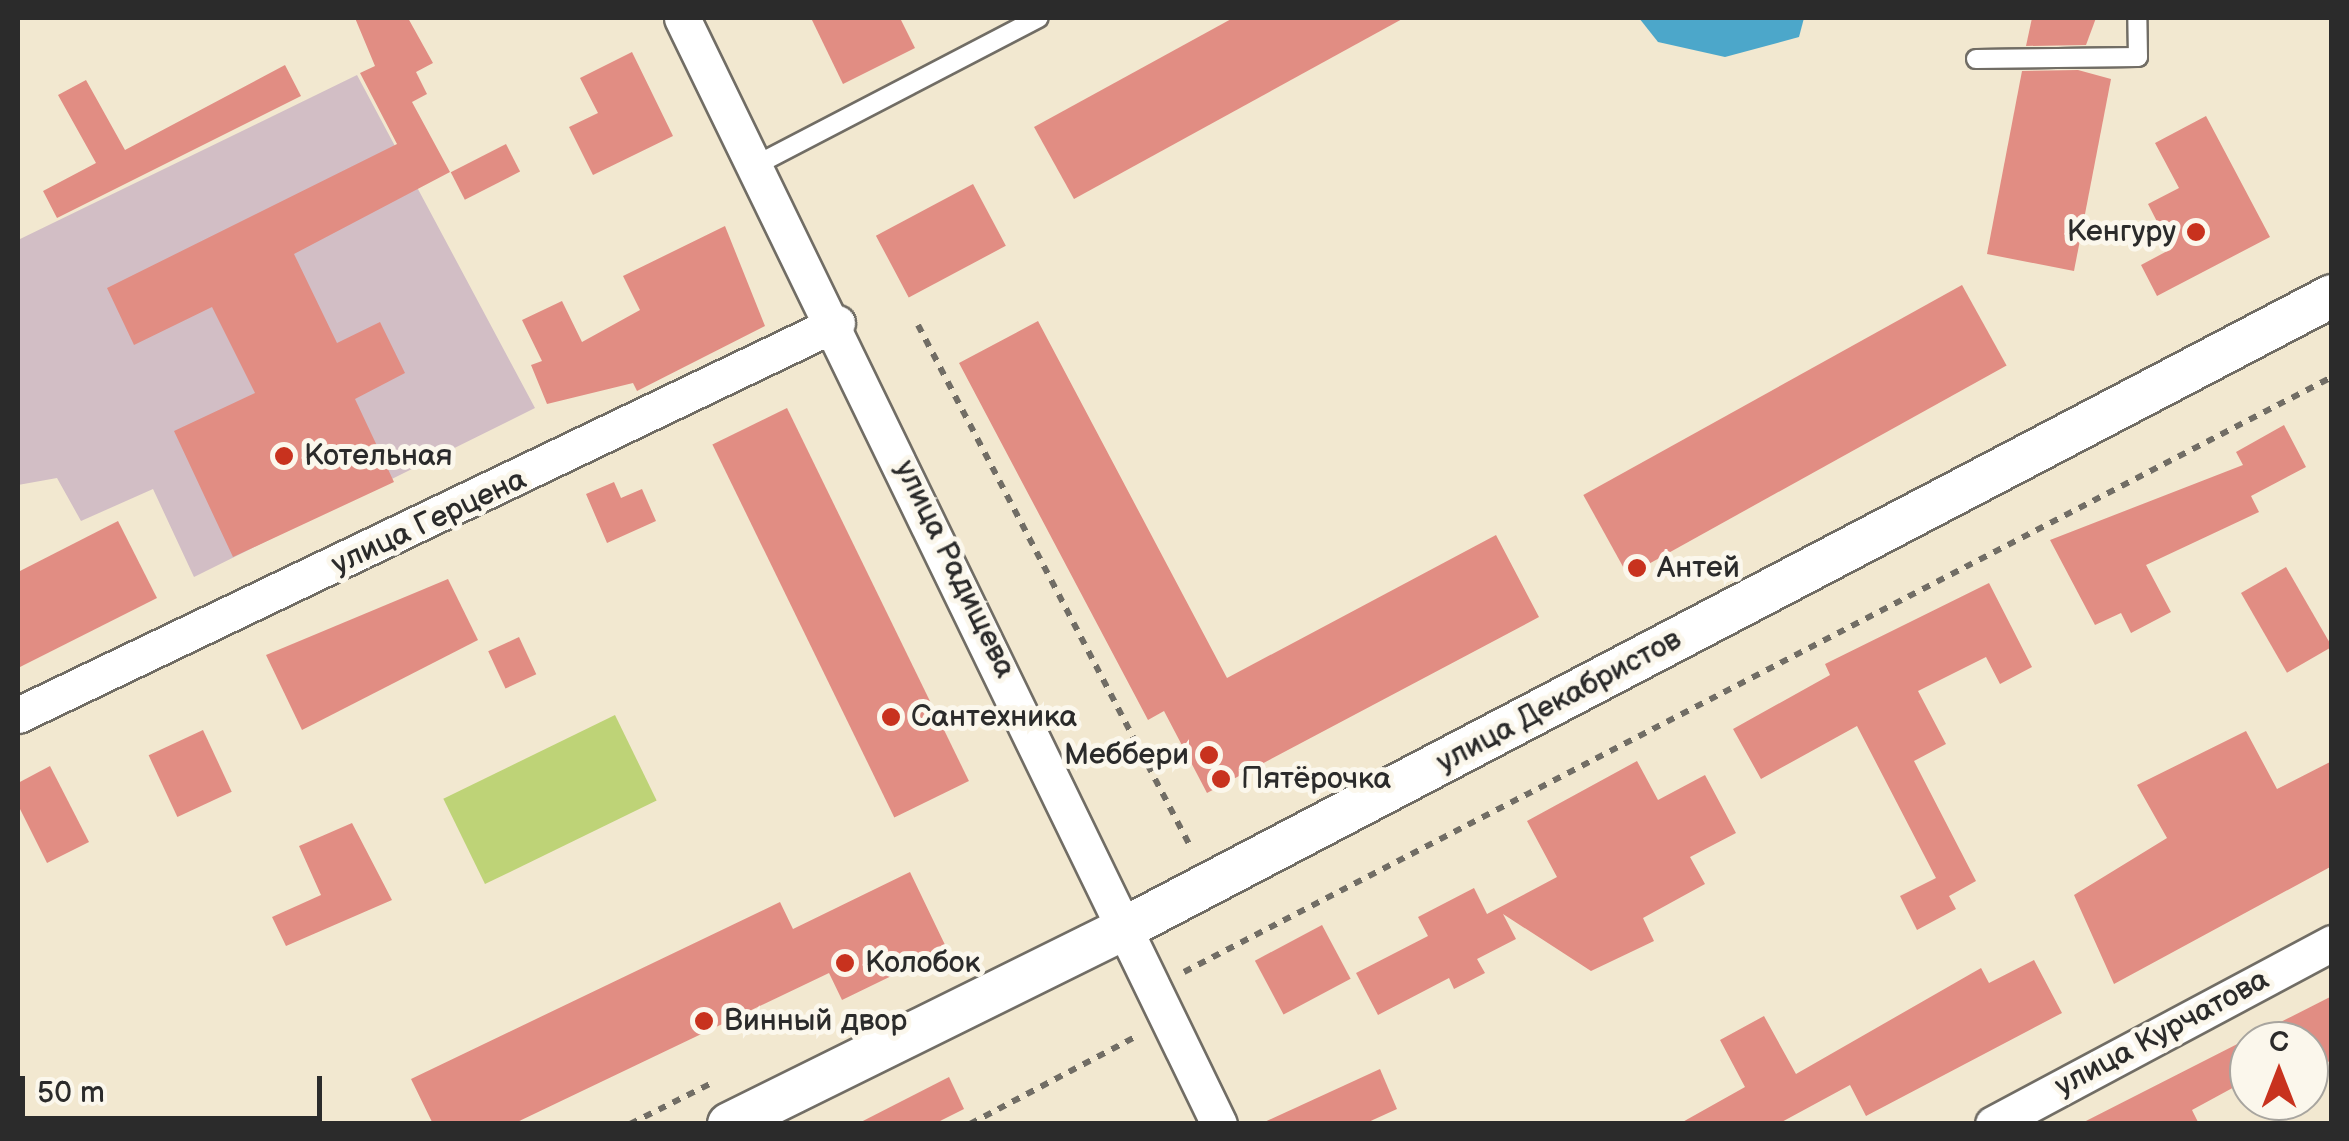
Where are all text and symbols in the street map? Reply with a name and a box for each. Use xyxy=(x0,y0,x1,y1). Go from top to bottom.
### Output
place label: Кенгуру xyxy=(2067,214,2176,250)
marker: Кенгуру xyxy=(2185,221,2207,243)
place label: Котельная xyxy=(304,438,452,474)
marker: Котельная xyxy=(273,445,295,467)
street label: улица Радищева xyxy=(887,454,1023,684)
street label: улица Герцена xyxy=(326,461,532,583)
place label: Антей xyxy=(1657,550,1740,586)
marker: Антей xyxy=(1626,557,1648,579)
street label: улица Декабристов xyxy=(1431,621,1687,781)
place label: Сантехника xyxy=(911,699,1077,735)
marker: Сантехника xyxy=(880,706,902,728)
place label: Меббери xyxy=(1064,737,1189,773)
marker: Меббери xyxy=(1198,744,1220,766)
place label: Пятёрочка xyxy=(1241,761,1391,797)
marker: Пятёрочка xyxy=(1210,768,1232,790)
place label: Колобок xyxy=(865,945,980,981)
marker: Колобок xyxy=(834,952,856,974)
street label: улица Курчатова xyxy=(2049,962,2275,1104)
place label: Винный двор xyxy=(724,1003,907,1039)
marker: Винный двор xyxy=(693,1010,715,1032)
north arrow xyxy=(2229,1021,2329,1121)
text: С xyxy=(2269,1026,2289,1059)
scale bar xyxy=(25,1056,328,1118)
text: 50 m xyxy=(37,1075,105,1111)

